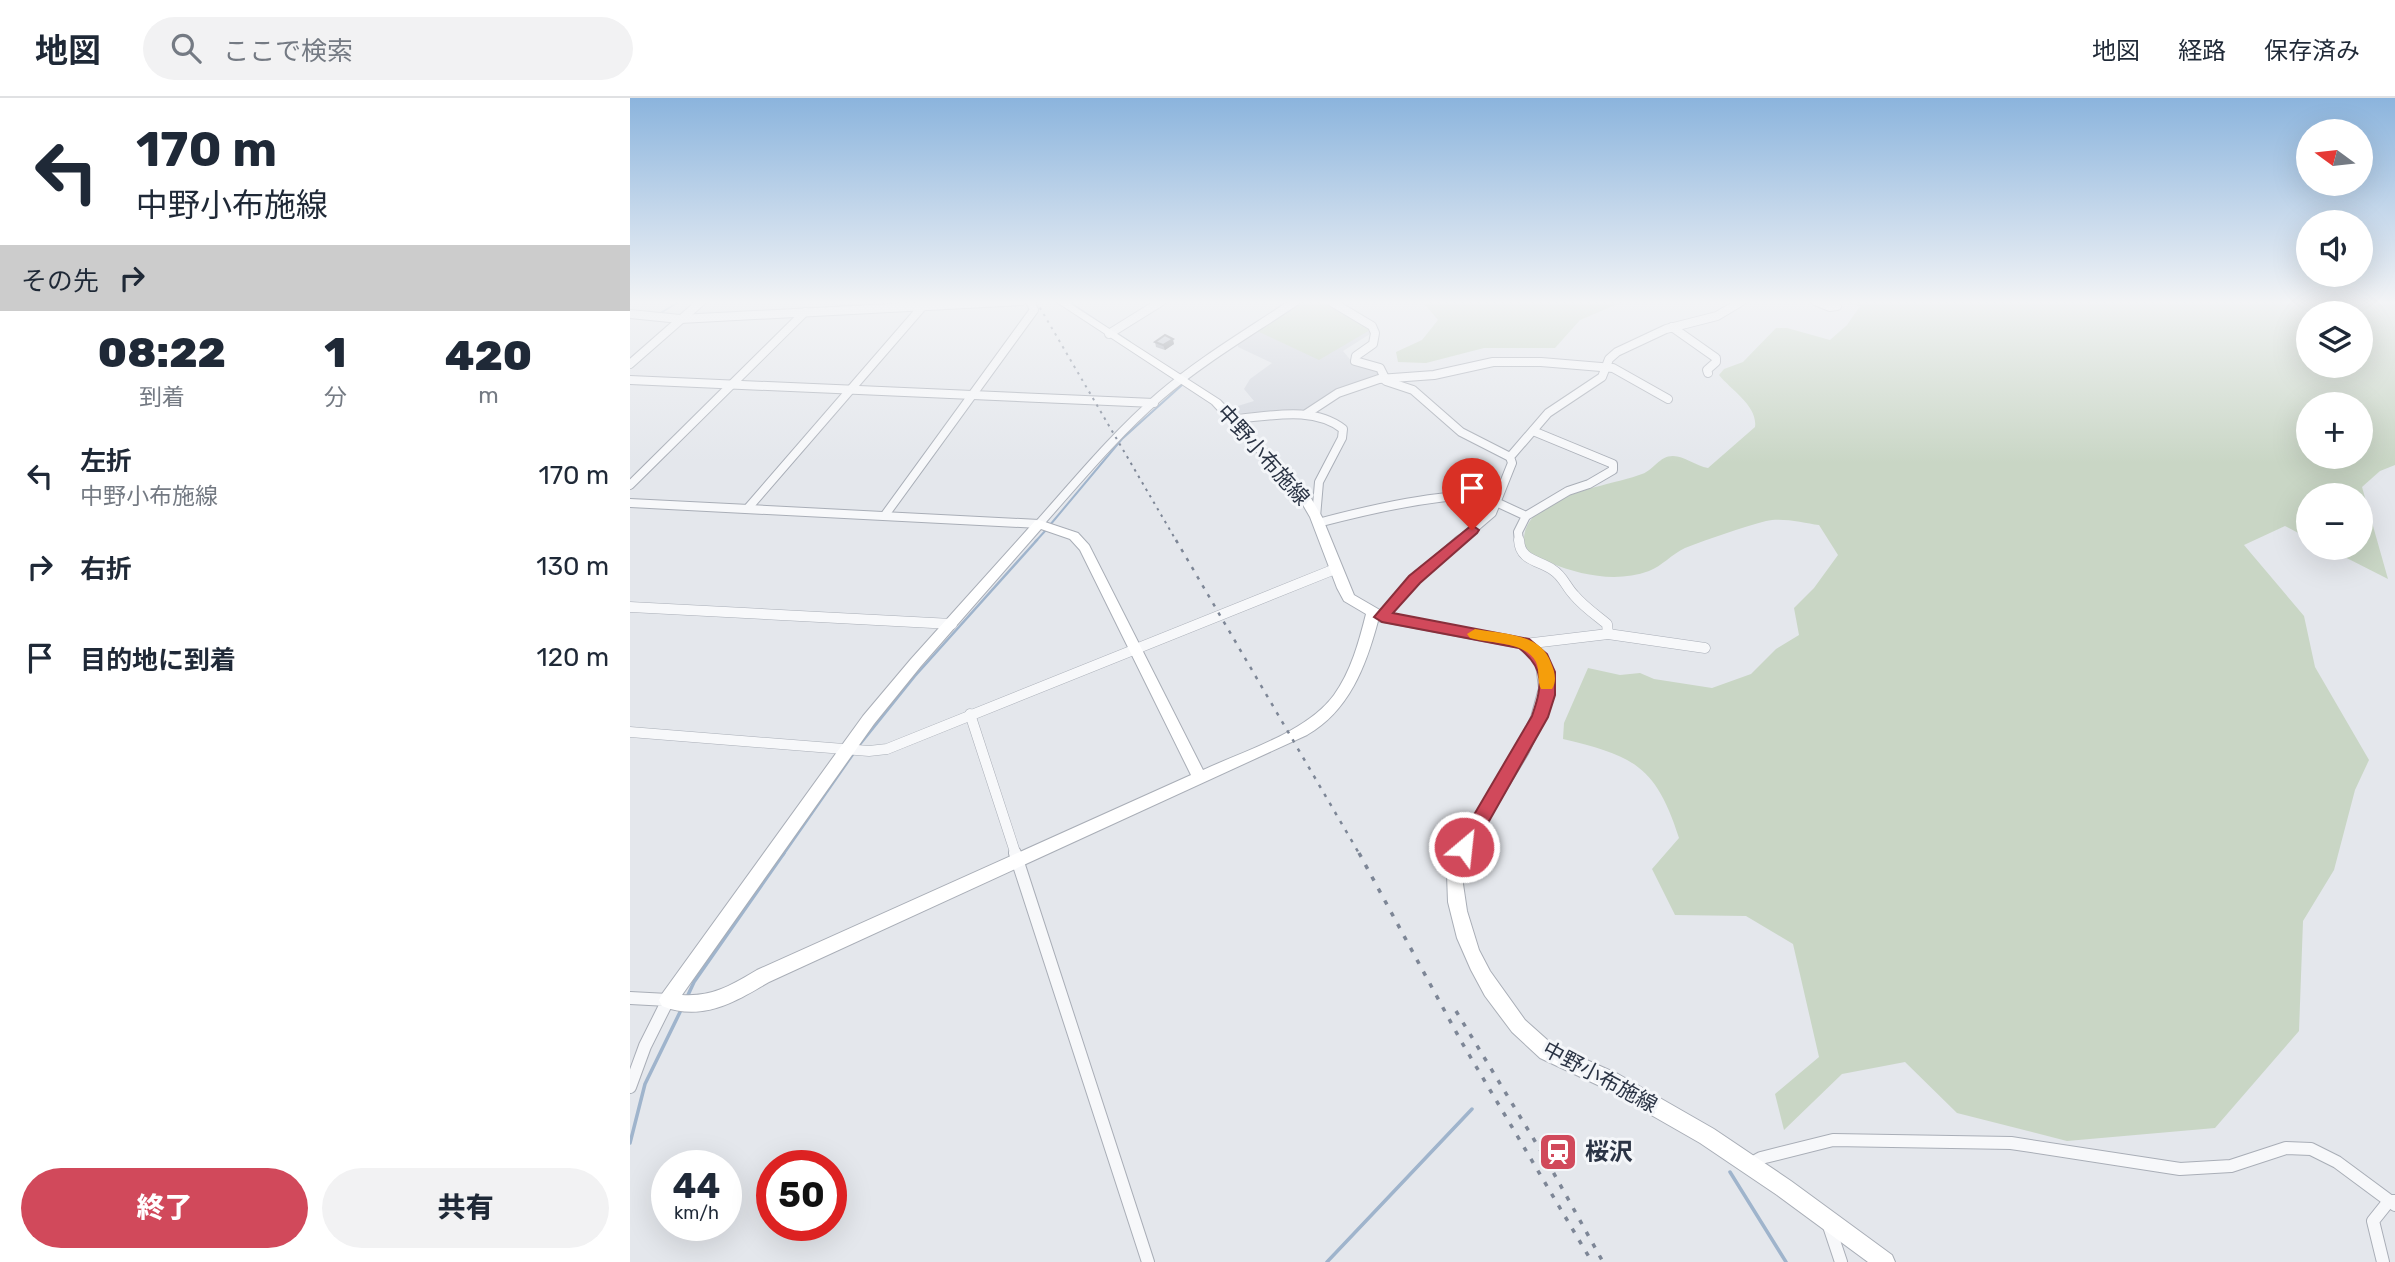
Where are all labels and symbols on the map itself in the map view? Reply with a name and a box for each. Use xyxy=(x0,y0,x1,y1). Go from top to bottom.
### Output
north arrow xyxy=(2296,119,2373,196)
street label: 中野小布施線 xyxy=(1212,399,1315,510)
pin xyxy=(1442,458,1502,530)
position arrow xyxy=(1427,810,1501,884)
street label: 中野小布施線 xyxy=(1539,1036,1662,1117)
station icon: 桜沢 xyxy=(1537,1131,1579,1173)
place label: 桜沢 xyxy=(1585,1138,1633,1166)
speed limit sign: 50 xyxy=(756,1150,847,1241)

